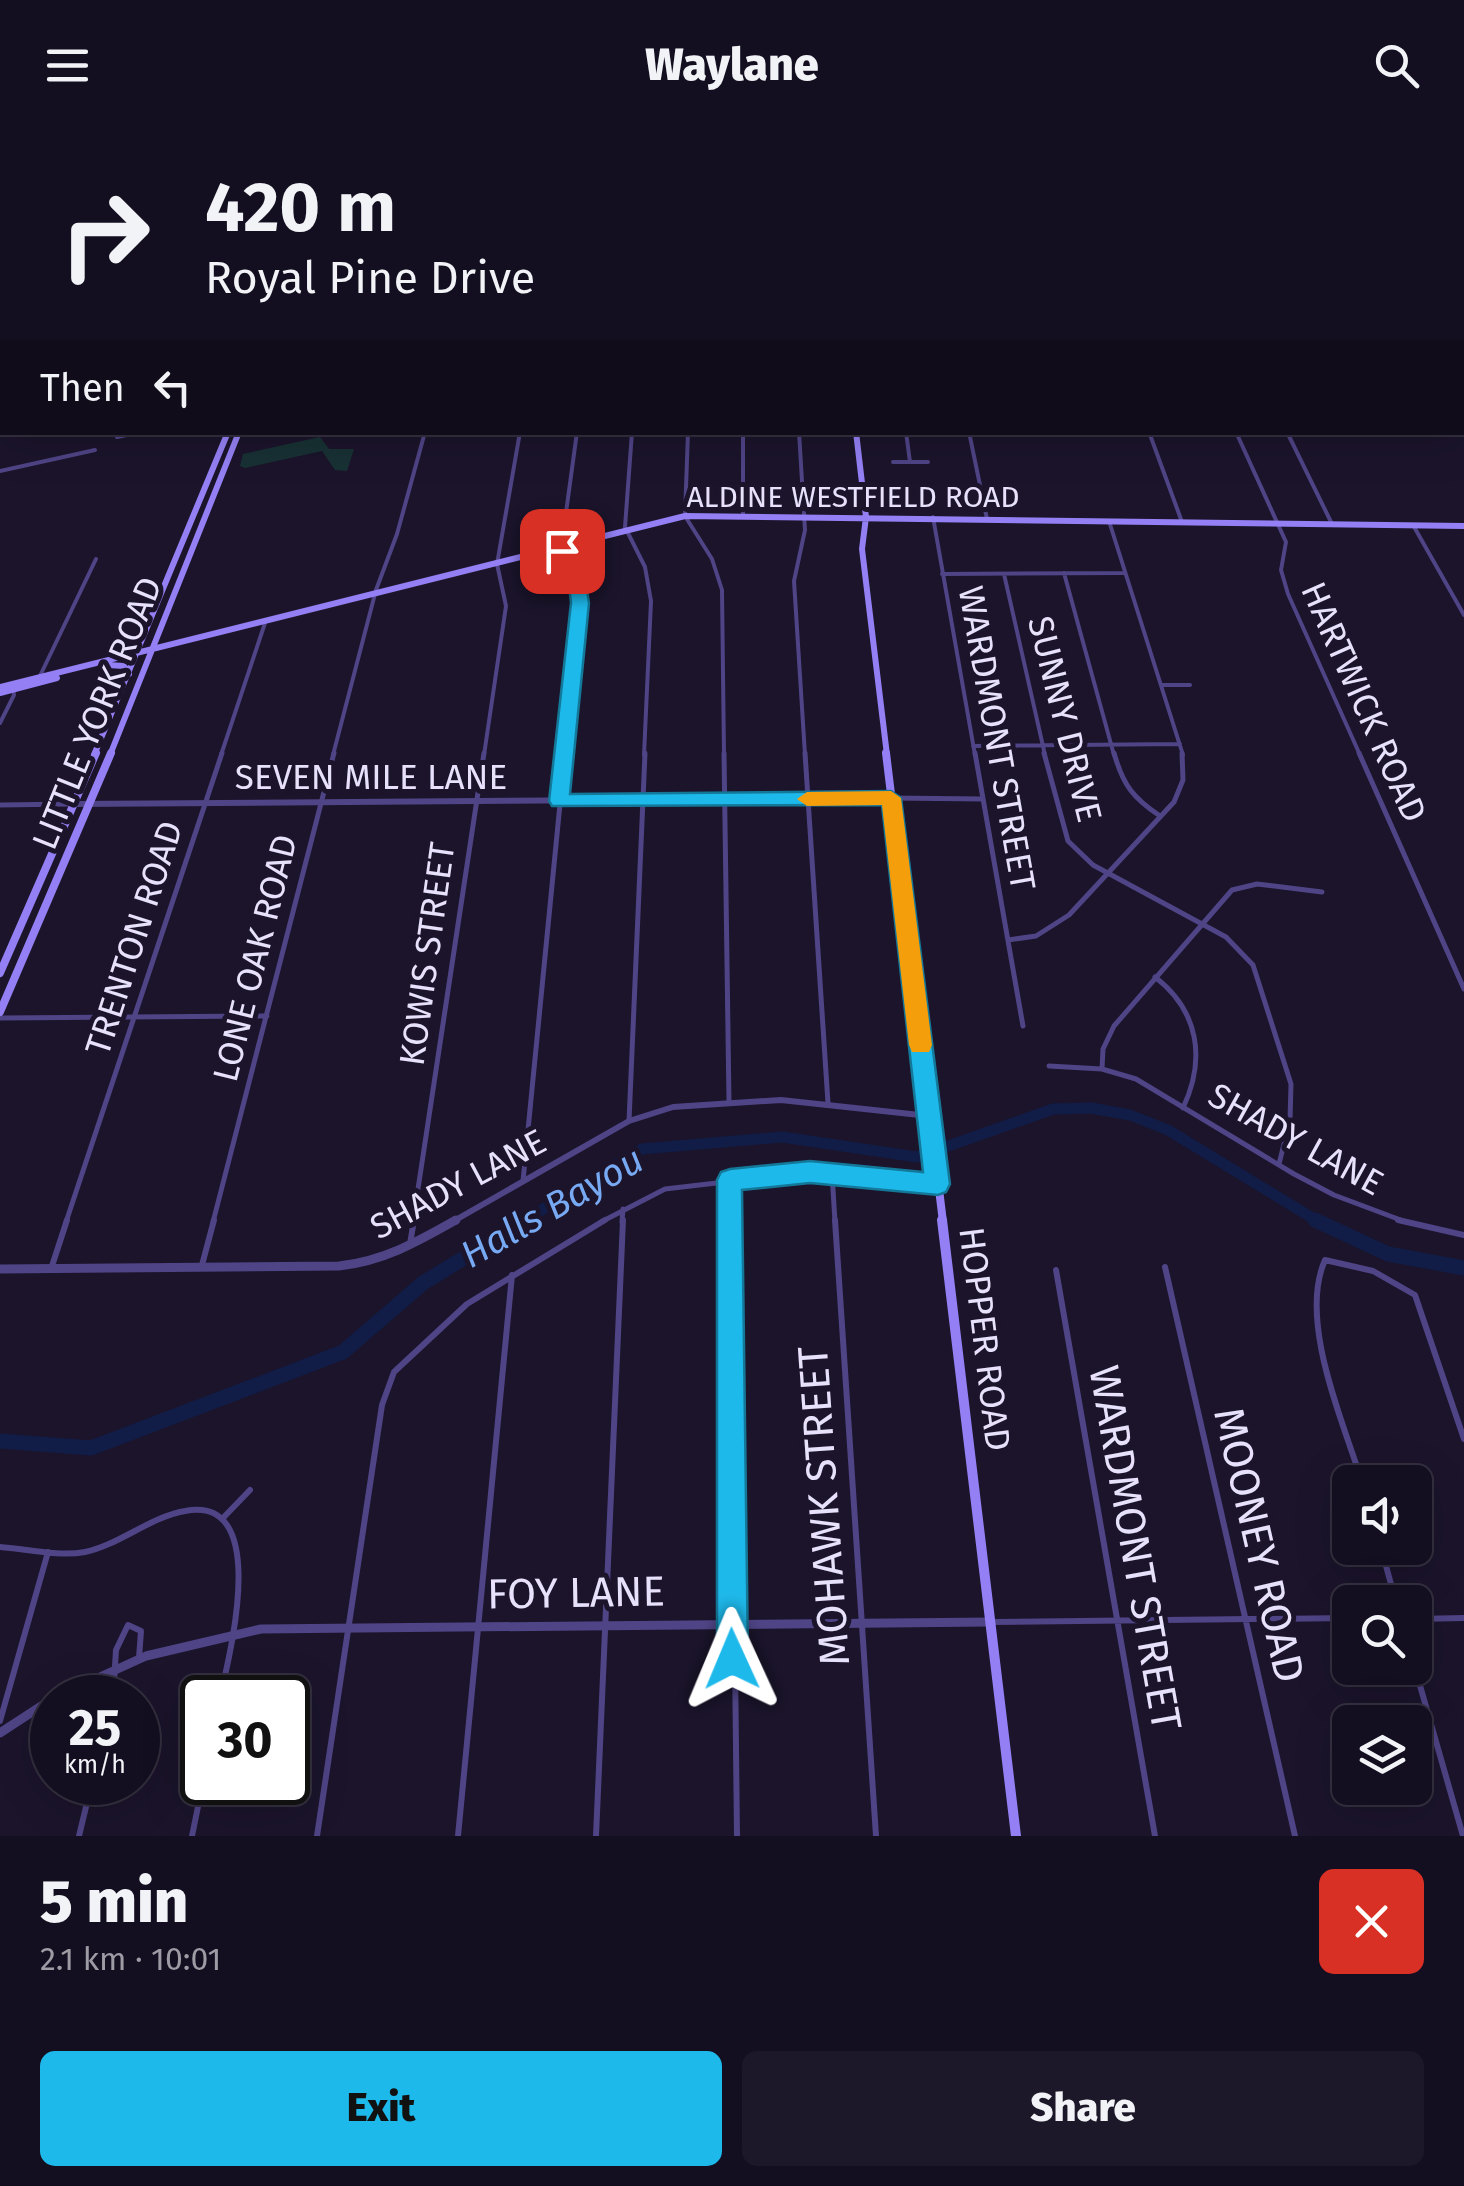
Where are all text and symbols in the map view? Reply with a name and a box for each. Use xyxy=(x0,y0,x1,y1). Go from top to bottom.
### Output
icon: menu xyxy=(40,38,95,93)
text: Waylane xyxy=(645,38,819,92)
icon: search xyxy=(1369,38,1424,93)
text: 420 m xyxy=(205,166,396,250)
icon: right xyxy=(40,170,170,300)
text: Royal Pine Drive xyxy=(205,251,535,305)
icon: left xyxy=(145,360,200,415)
text: Then xyxy=(40,365,125,411)
street label: ALDINE WESTFIELD ROAD xyxy=(686,479,1020,515)
pin xyxy=(520,509,605,594)
icon: arrive xyxy=(535,524,590,579)
street label: LITTLE YORK ROAD xyxy=(23,571,171,855)
street label: HARTWICK ROAD xyxy=(1292,575,1436,829)
street label: WARDMONT STREET xyxy=(950,583,1044,893)
street label: SUNNY DRIVE xyxy=(1019,612,1111,826)
street label: SEVEN MILE LANE xyxy=(235,756,507,798)
street label: TRENTON ROAD xyxy=(76,816,192,1060)
street label: LONE OAK ROAD xyxy=(204,830,306,1086)
street label: KOWIS STREET xyxy=(391,840,463,1068)
street label: SHADY LANE xyxy=(1201,1074,1391,1204)
street label: SHADY LANE xyxy=(363,1120,553,1248)
water label: Halls Bayou xyxy=(453,1136,651,1278)
street label: HOPPER ROAD xyxy=(950,1225,1020,1453)
street label: MOHAWK STREET xyxy=(788,1344,860,1667)
street label: WARDMONT STREET xyxy=(1078,1362,1192,1735)
street label: MOONEY ROAD xyxy=(1203,1403,1315,1687)
map controls xyxy=(1332,1465,1432,1805)
button: sound xyxy=(1332,1465,1432,1565)
street label: FOY LANE xyxy=(487,1566,665,1620)
button: search xyxy=(1332,1585,1432,1685)
position arrow xyxy=(680,1607,784,1711)
speed limit sign: 30 xyxy=(180,1675,310,1805)
text: 25 xyxy=(69,1698,121,1758)
button: layers xyxy=(1332,1705,1432,1805)
text: km/h xyxy=(64,1750,126,1780)
text: 5 min xyxy=(40,1866,188,1938)
button: close xyxy=(1319,1869,1424,1974)
text: 2.1 km · 10:01 xyxy=(40,1940,221,1978)
button: Exit xyxy=(40,2051,722,2166)
button: Share xyxy=(742,2051,1424,2166)

